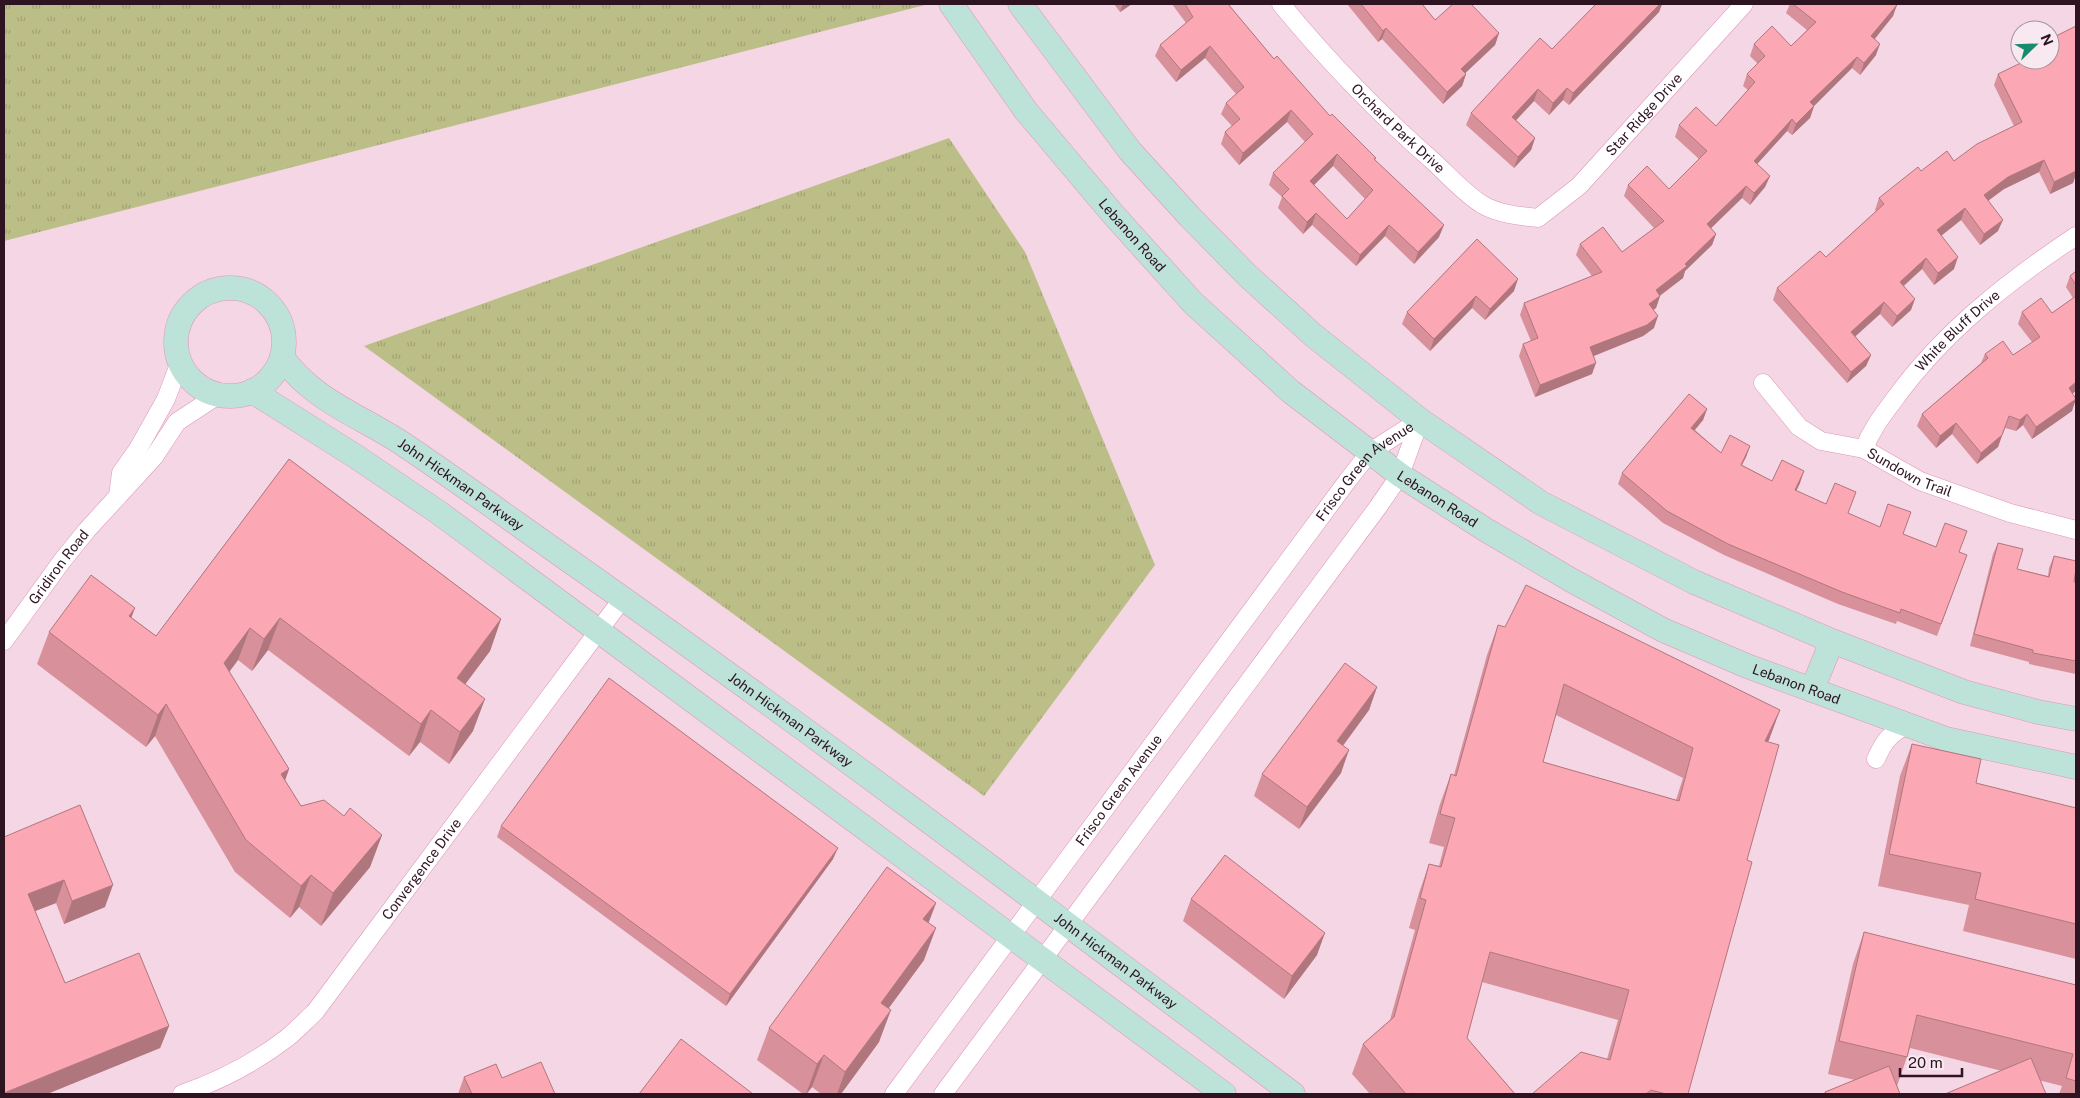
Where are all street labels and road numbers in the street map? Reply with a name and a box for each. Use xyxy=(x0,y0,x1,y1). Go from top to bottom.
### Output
street label: Star Ridge Drive xyxy=(1603,70,1685,159)
street label: Orchard Park Drive xyxy=(1348,80,1448,176)
street label: Lebanon Road xyxy=(1095,195,1169,275)
street label: White Bluff Drive xyxy=(1912,287,2003,375)
street label: Frisco Green Avenue xyxy=(1313,418,1416,524)
street label: John Hickman Parkway xyxy=(395,435,527,534)
street label: Sundown Trail xyxy=(1864,444,1954,500)
street label: Lebanon Road xyxy=(1394,467,1481,531)
street label: Gridiron Road xyxy=(25,527,92,607)
street label: Lebanon Road xyxy=(1750,661,1843,708)
street label: John Hickman Parkway xyxy=(726,669,856,771)
street label: Frisco Green Avenue xyxy=(1072,731,1165,849)
street label: Convergence Drive xyxy=(378,815,464,923)
street label: John Hickman Parkway xyxy=(1051,910,1181,1013)

